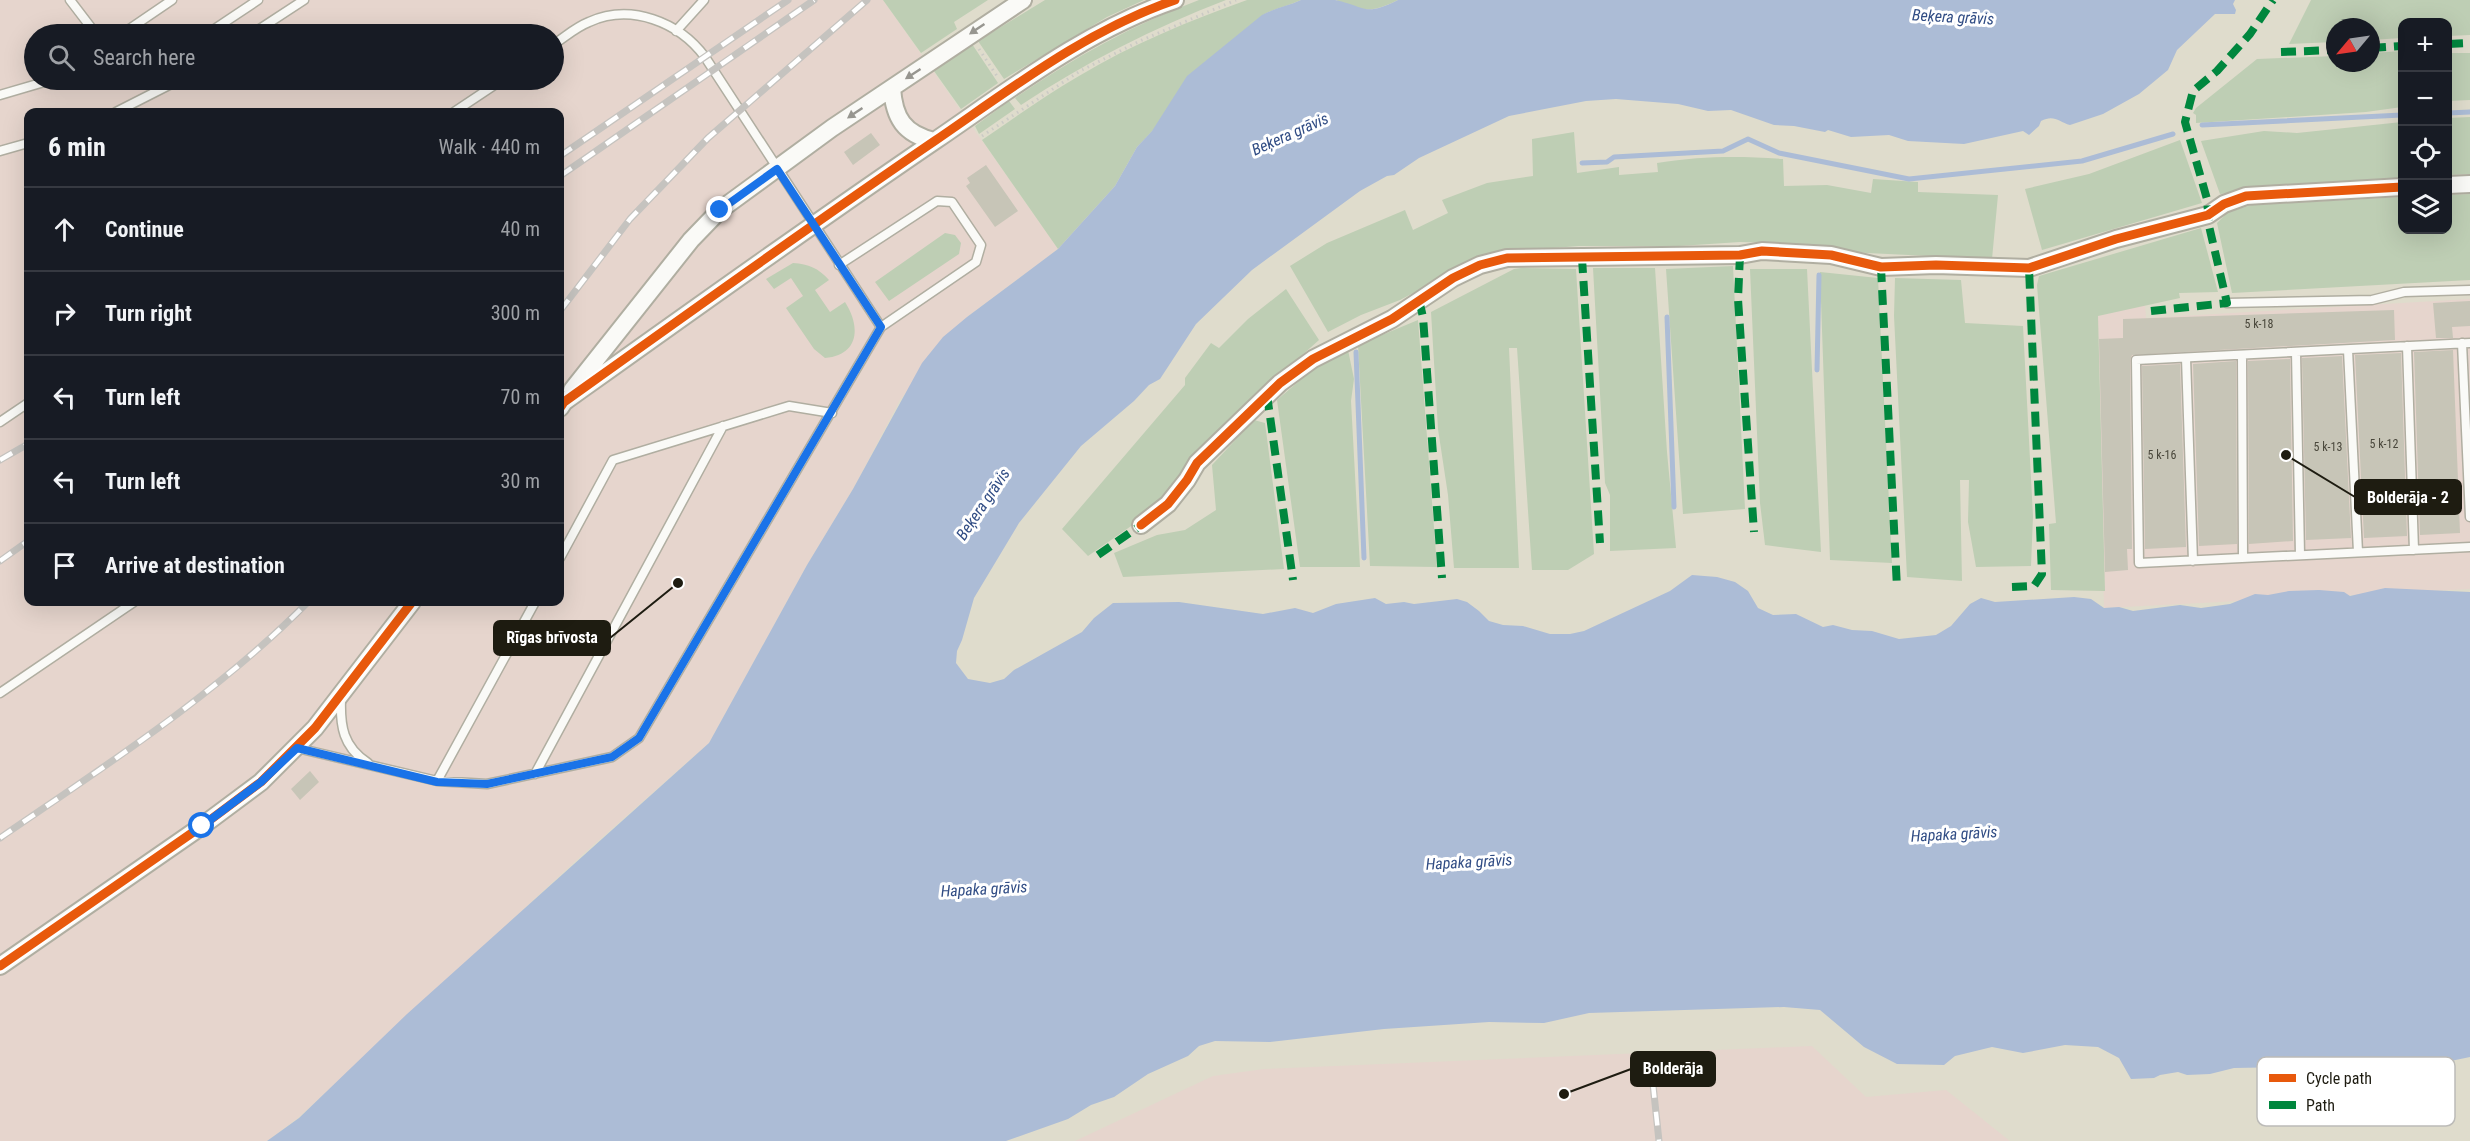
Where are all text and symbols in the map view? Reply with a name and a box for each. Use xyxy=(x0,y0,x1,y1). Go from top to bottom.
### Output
water label: Beķera grāvis xyxy=(1911,5,1995,29)
north arrow xyxy=(2326,18,2380,72)
map controls xyxy=(2398,18,2452,234)
button: + xyxy=(2398,18,2452,72)
search box xyxy=(24,24,564,90)
one-way arrow xyxy=(969,24,986,35)
icon: search xyxy=(45,41,78,74)
text: Search here xyxy=(93,45,195,70)
one-way arrow xyxy=(904,69,921,80)
button: − xyxy=(2398,72,2452,126)
one-way arrow xyxy=(847,107,863,118)
water label: Beķera grāvis xyxy=(1249,109,1331,159)
button: locate xyxy=(2398,126,2452,180)
text: 6 min xyxy=(48,132,106,162)
text: Walk · 440 m xyxy=(439,135,540,159)
button: layers xyxy=(2398,180,2452,234)
route end xyxy=(706,196,732,222)
icon: ahead xyxy=(48,213,81,246)
text: Continue xyxy=(105,217,184,242)
text: 40 m xyxy=(501,217,540,241)
icon: right xyxy=(48,297,81,330)
text: Turn right xyxy=(105,301,192,326)
text: 300 m xyxy=(491,301,540,325)
house number: 5 k-18 xyxy=(2245,317,2274,331)
icon: left xyxy=(48,381,81,414)
text: Turn left xyxy=(105,385,180,410)
text: 70 m xyxy=(501,385,540,409)
house number: 5 k-12 xyxy=(2370,437,2399,451)
house number: 5 k-13 xyxy=(2314,440,2343,454)
house number: 5 k-16 xyxy=(2148,448,2177,462)
icon: left xyxy=(48,465,81,498)
water label: Beķera grāvis xyxy=(952,465,1014,543)
text: Turn left xyxy=(105,469,180,494)
text: 30 m xyxy=(501,469,540,493)
callout: Bolderāja - 2 xyxy=(2355,480,2461,514)
text: Bolderāja - 2 xyxy=(2367,488,2449,507)
icon: arrive xyxy=(48,549,81,582)
text: Arrive at destination xyxy=(105,553,285,578)
callout: Rīgas brīvosta xyxy=(494,621,610,655)
text: Rīgas brīvosta xyxy=(506,628,598,647)
route start xyxy=(188,812,214,838)
water label: Hapaka grāvis xyxy=(1910,822,1998,846)
water label: Hapaka grāvis xyxy=(1425,850,1513,874)
water label: Hapaka grāvis xyxy=(940,877,1028,901)
callout: Bolderāja xyxy=(1631,1052,1715,1086)
legend xyxy=(2257,1057,2455,1126)
text: Bolderāja xyxy=(1643,1059,1704,1078)
text: Cycle path xyxy=(2306,1069,2372,1088)
text: Path xyxy=(2306,1096,2335,1115)

